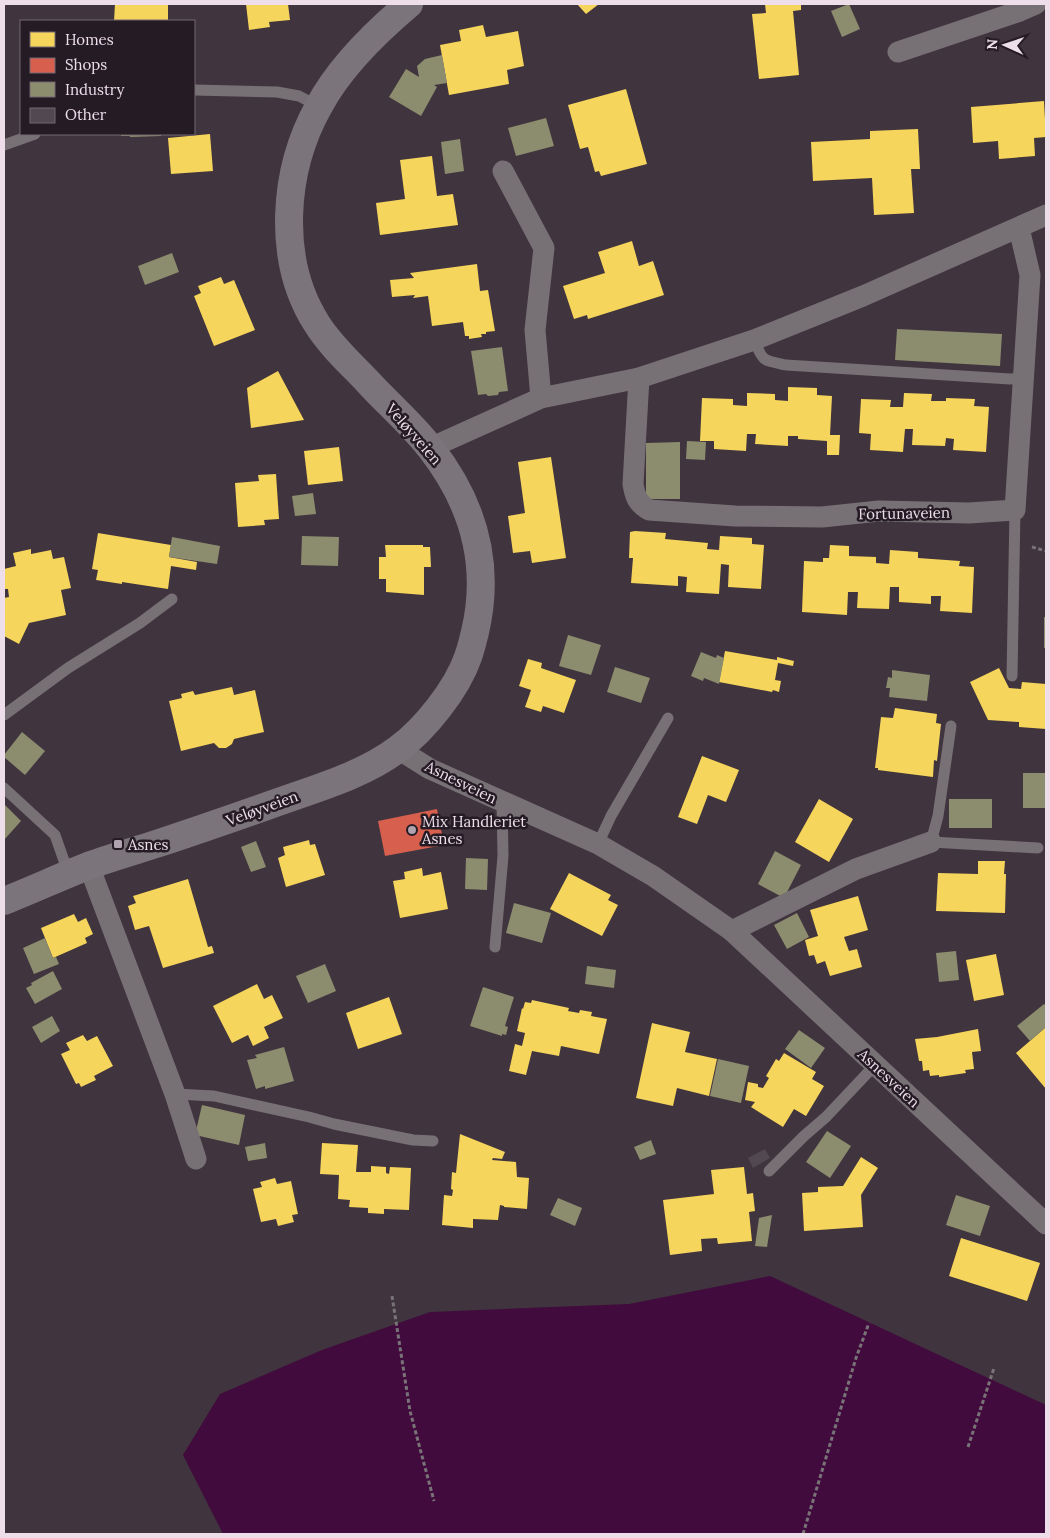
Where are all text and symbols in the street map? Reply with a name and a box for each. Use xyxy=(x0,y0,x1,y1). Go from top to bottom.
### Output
legend xyxy=(20,20,195,135)
north arrow xyxy=(980,20,1030,70)
text: Homes xyxy=(65,30,114,49)
text: N xyxy=(983,38,1001,50)
text: Shops xyxy=(65,55,107,74)
text: Industry xyxy=(65,80,124,99)
text: Other xyxy=(65,105,107,124)
street label: Veløyveien xyxy=(382,399,446,469)
street label: Fortunaveien xyxy=(858,503,950,523)
street label: Asnesveien xyxy=(421,756,500,808)
street label: Veløyveien xyxy=(223,786,301,830)
place label: Mix Handleriet Asnes xyxy=(421,812,526,848)
marker: Mix Handleriet Asnes xyxy=(406,824,418,836)
place label: Asnes xyxy=(127,835,169,854)
marker: Asnes xyxy=(112,838,124,850)
street label: Asnesveien xyxy=(853,1044,924,1111)

